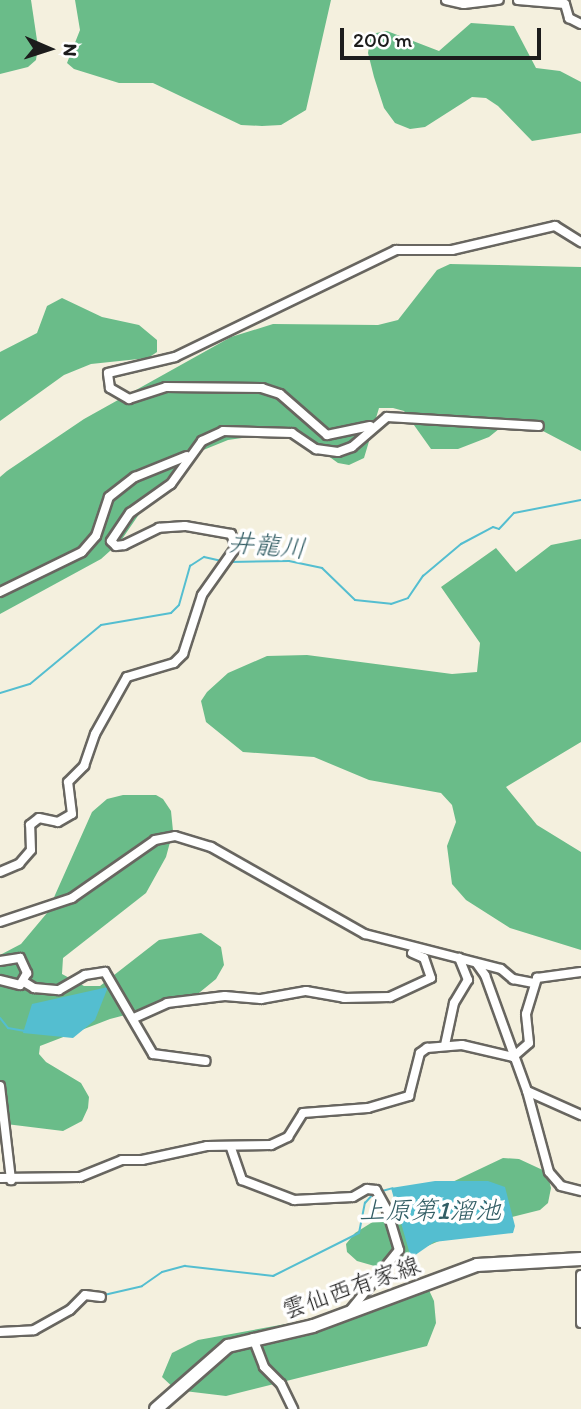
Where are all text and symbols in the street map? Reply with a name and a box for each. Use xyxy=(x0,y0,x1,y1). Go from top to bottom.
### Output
north arrow xyxy=(14,14,84,84)
scale bar xyxy=(343,14,544,58)
text: 200 m xyxy=(353,27,412,52)
text: N xyxy=(59,43,82,57)
water label: 井龍川 xyxy=(227,527,307,565)
water label: 上原第1溜池 xyxy=(359,1195,501,1227)
street label: 雲仙西有家線 xyxy=(278,1250,424,1324)

